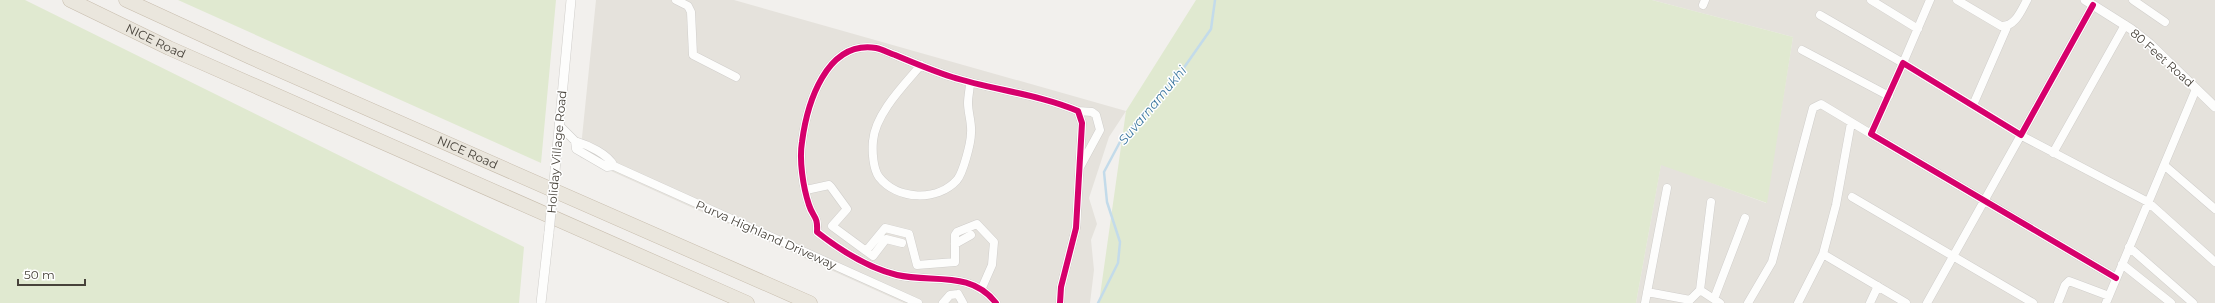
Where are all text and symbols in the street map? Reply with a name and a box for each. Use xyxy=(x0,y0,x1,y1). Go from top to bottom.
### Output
street label: NICE Road xyxy=(123,20,188,61)
street label: 80 Feet Road xyxy=(2128,25,2197,90)
water label: Suvarnamukhi xyxy=(1114,62,1190,148)
street label: Holiday Village Road xyxy=(544,90,569,214)
street label: NICE Road xyxy=(435,132,500,172)
street label: Purva Highland Driveway xyxy=(694,197,839,273)
scale bar xyxy=(18,261,85,287)
text: 50 m xyxy=(24,267,55,282)

